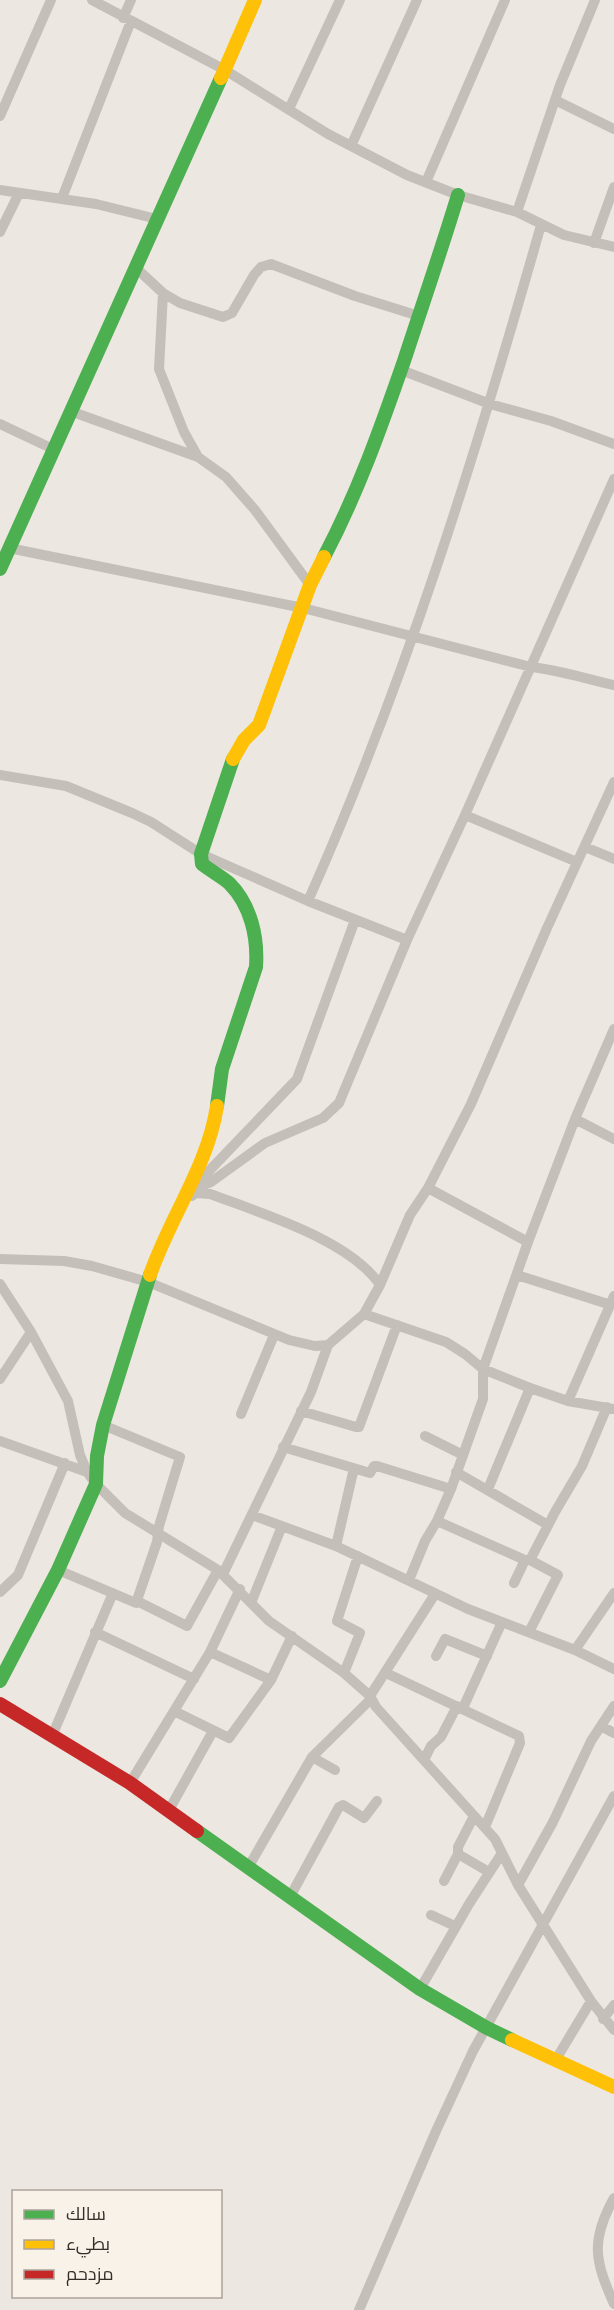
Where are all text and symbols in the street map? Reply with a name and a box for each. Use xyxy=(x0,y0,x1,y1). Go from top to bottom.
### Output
legend xyxy=(12,2190,222,2298)
text: سالك xyxy=(66,2202,106,2226)
text: بطيء xyxy=(66,2232,110,2258)
text: مزدحم xyxy=(66,2262,114,2286)

